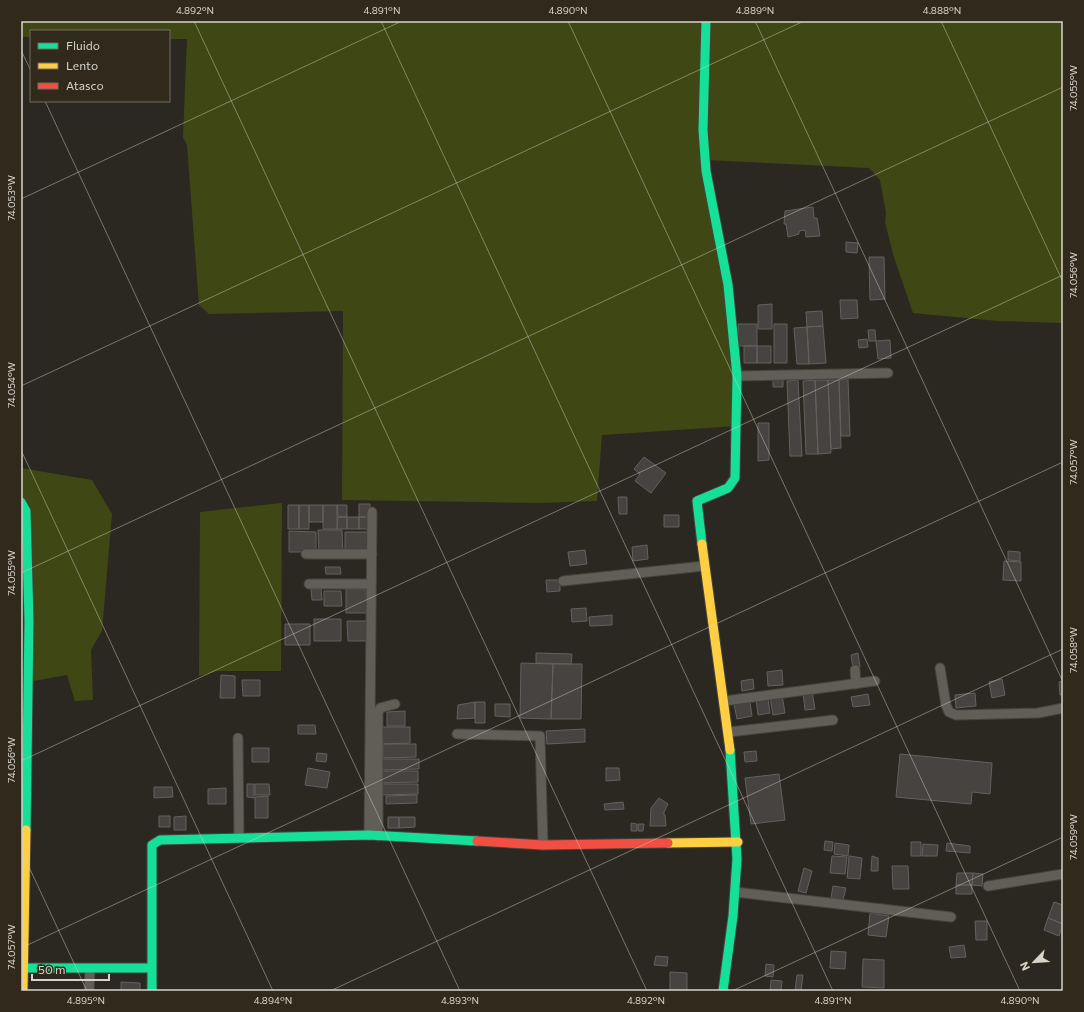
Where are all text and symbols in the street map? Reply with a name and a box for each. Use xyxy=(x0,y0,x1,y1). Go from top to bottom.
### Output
text: 4.892°N xyxy=(176,4,214,16)
text: 4.891°N xyxy=(364,4,400,16)
text: 4.890°N xyxy=(548,4,588,16)
text: 4.889°N xyxy=(736,4,774,16)
text: 4.888°N xyxy=(923,4,961,16)
legend xyxy=(30,30,170,102)
text: Fluido xyxy=(66,38,100,52)
text: Lento xyxy=(66,58,98,72)
text: 74.055°W xyxy=(1067,65,1079,111)
text: Atasco xyxy=(66,78,104,92)
text: 74.053°W xyxy=(5,175,17,221)
text: 74.056°W xyxy=(1067,252,1079,298)
text: 74.054°W xyxy=(5,362,17,408)
text: 74.057°W xyxy=(1067,439,1079,485)
text: 74.055°W xyxy=(5,550,17,596)
text: 74.058°W xyxy=(1067,627,1079,673)
text: 74.056°W xyxy=(5,737,17,783)
text: 74.059°W xyxy=(1067,814,1079,860)
text: 74.057°W xyxy=(5,924,17,970)
north arrow xyxy=(1014,942,1054,982)
scale bar xyxy=(32,956,109,982)
text: N xyxy=(1017,960,1032,973)
text: 50 m xyxy=(38,962,66,976)
text: 4.895°N xyxy=(67,994,105,1006)
text: 4.894°N xyxy=(254,994,292,1006)
text: 4.893°N xyxy=(441,994,479,1006)
text: 4.892°N xyxy=(627,994,665,1006)
text: 4.891°N xyxy=(815,994,851,1006)
text: 4.890°N xyxy=(1000,994,1040,1006)

